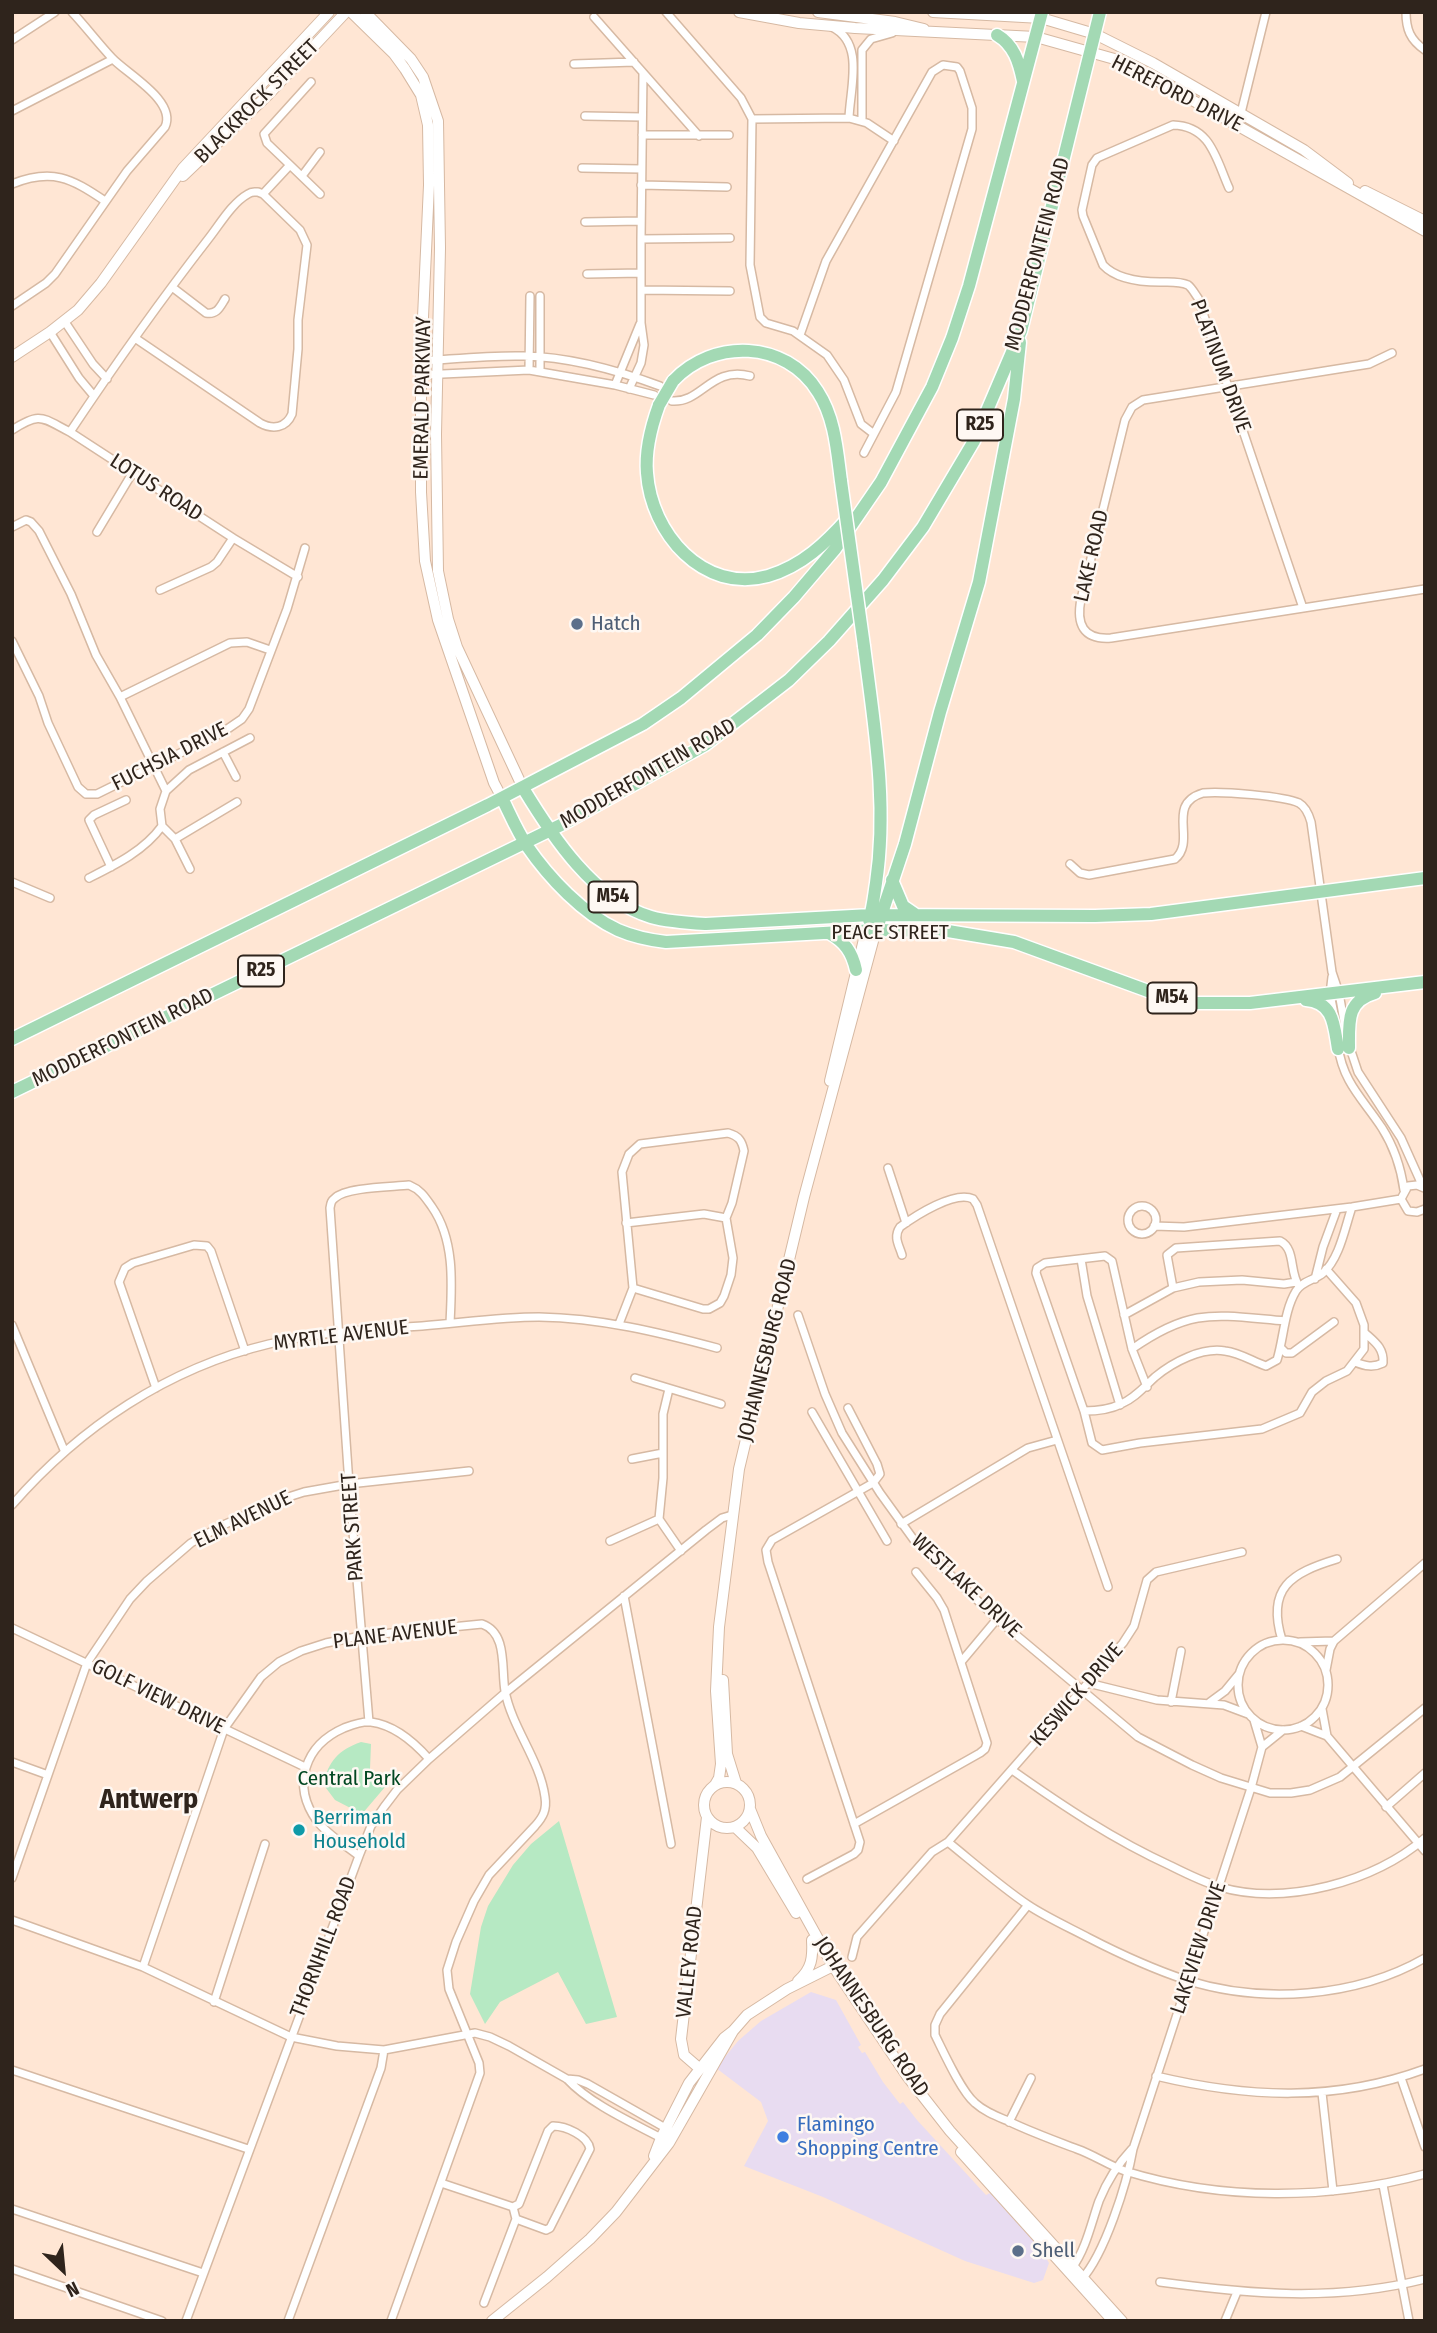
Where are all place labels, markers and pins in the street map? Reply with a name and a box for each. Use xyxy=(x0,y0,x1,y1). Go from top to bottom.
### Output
place label: Hatch xyxy=(591,611,641,637)
marker: Hatch xyxy=(569,616,585,632)
place label: Berriman Household xyxy=(313,1805,406,1855)
marker: Berriman Household xyxy=(291,1822,307,1838)
place label: Flamingo Shopping Centre xyxy=(797,2112,939,2162)
marker: Flamingo Shopping Centre xyxy=(775,2129,791,2145)
place label: Shell xyxy=(1032,2238,1075,2264)
marker: Shell xyxy=(1010,2243,1026,2259)

